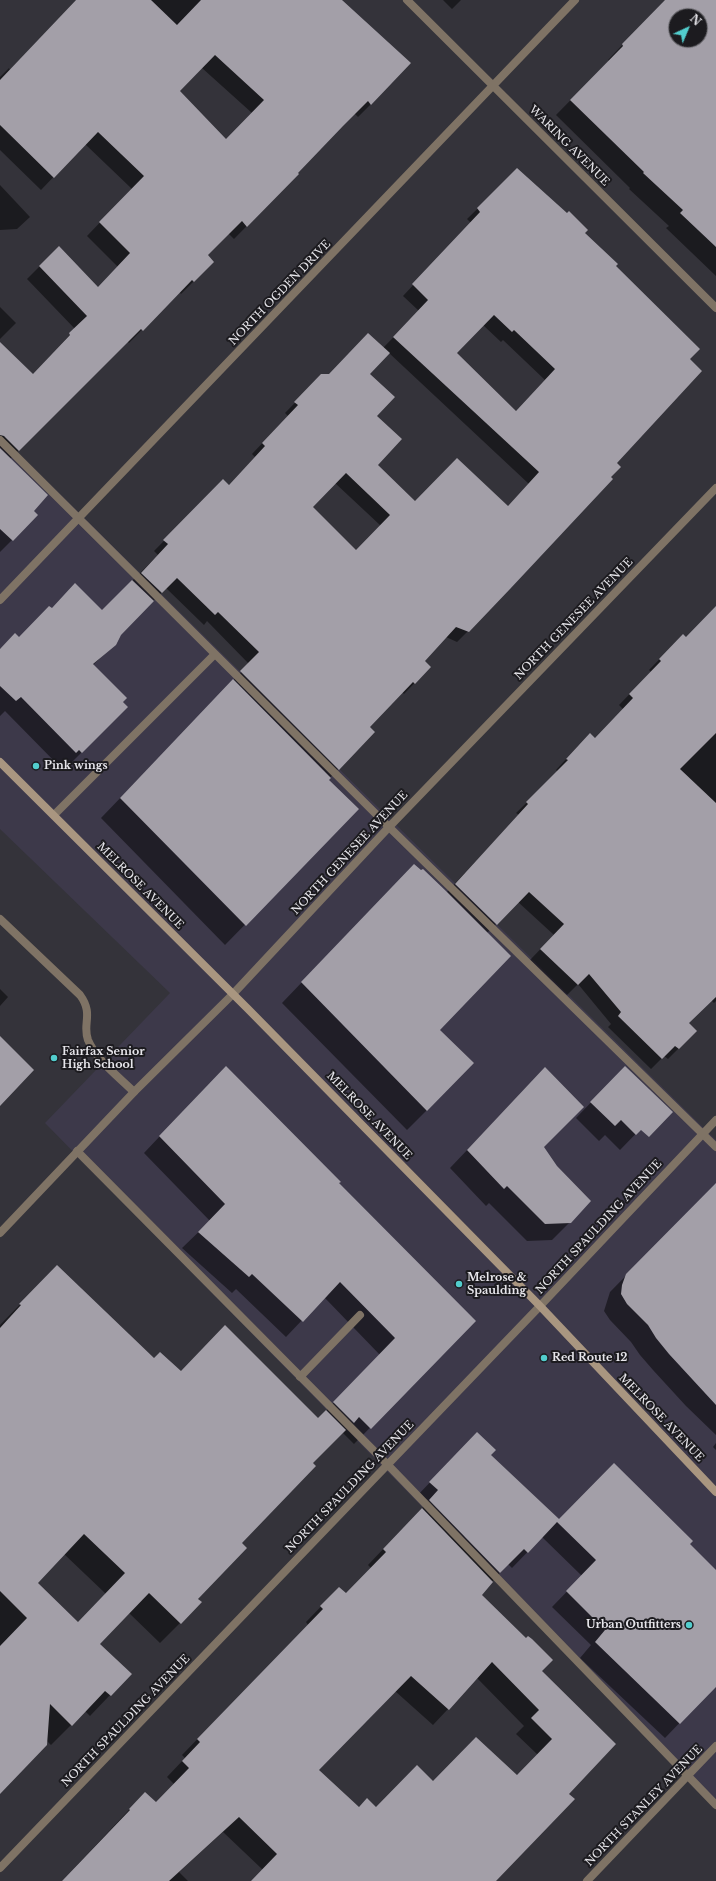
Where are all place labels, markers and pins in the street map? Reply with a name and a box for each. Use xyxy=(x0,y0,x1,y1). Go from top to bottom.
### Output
place label: Pink wings xyxy=(44,759,108,773)
marker: Pink wings xyxy=(31,761,41,771)
place label: Fairfax Senior High School xyxy=(62,1045,145,1071)
marker: Fairfax Senior High School xyxy=(49,1053,59,1063)
place label: Melrose & Spaulding xyxy=(467,1271,527,1297)
marker: Melrose & Spaulding xyxy=(454,1279,464,1289)
place label: Red Route 12 xyxy=(552,1351,627,1365)
marker: Red Route 12 xyxy=(539,1353,549,1363)
place label: Urban Outfitters xyxy=(586,1618,681,1632)
marker: Urban Outfitters xyxy=(684,1620,694,1630)

